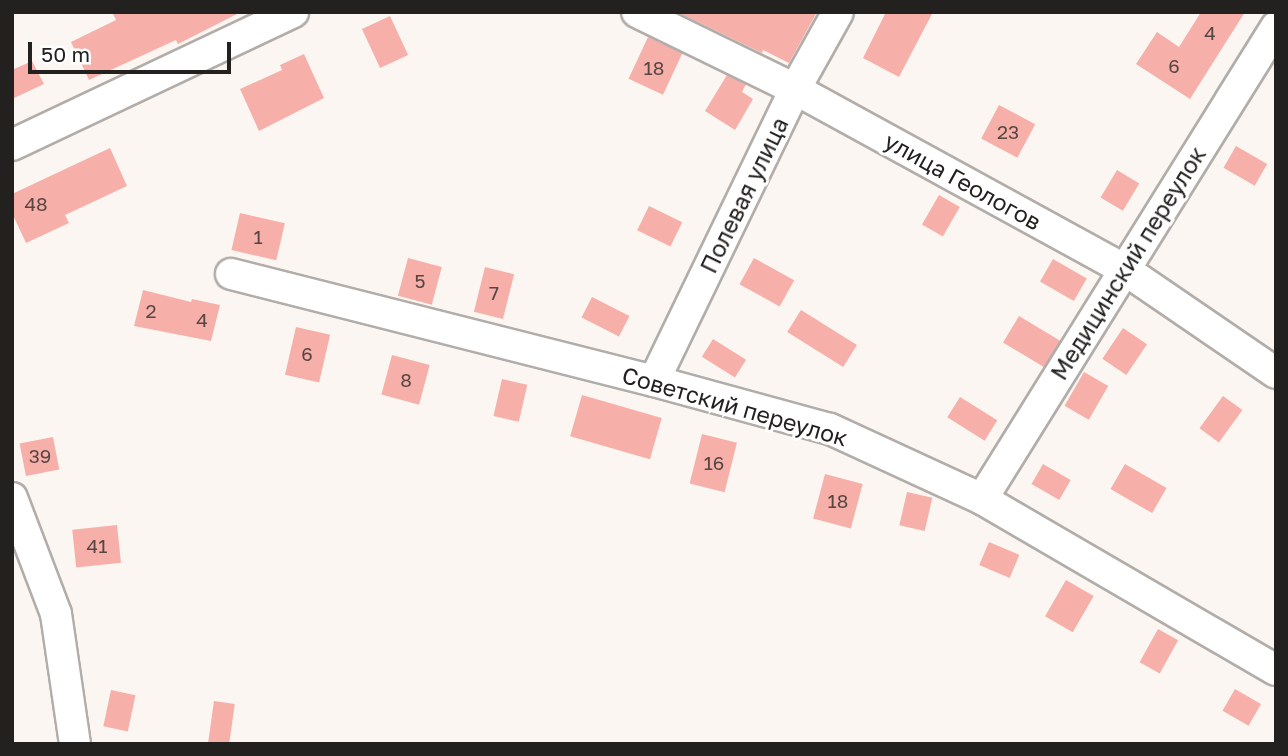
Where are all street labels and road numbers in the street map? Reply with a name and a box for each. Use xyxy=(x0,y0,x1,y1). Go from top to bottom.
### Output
street label: Полевая улица xyxy=(694,113,794,277)
street label: улица Геологов xyxy=(880,127,1046,235)
street label: Медицинский переулок xyxy=(1045,141,1211,385)
street label: Советский переулок xyxy=(619,361,851,451)

